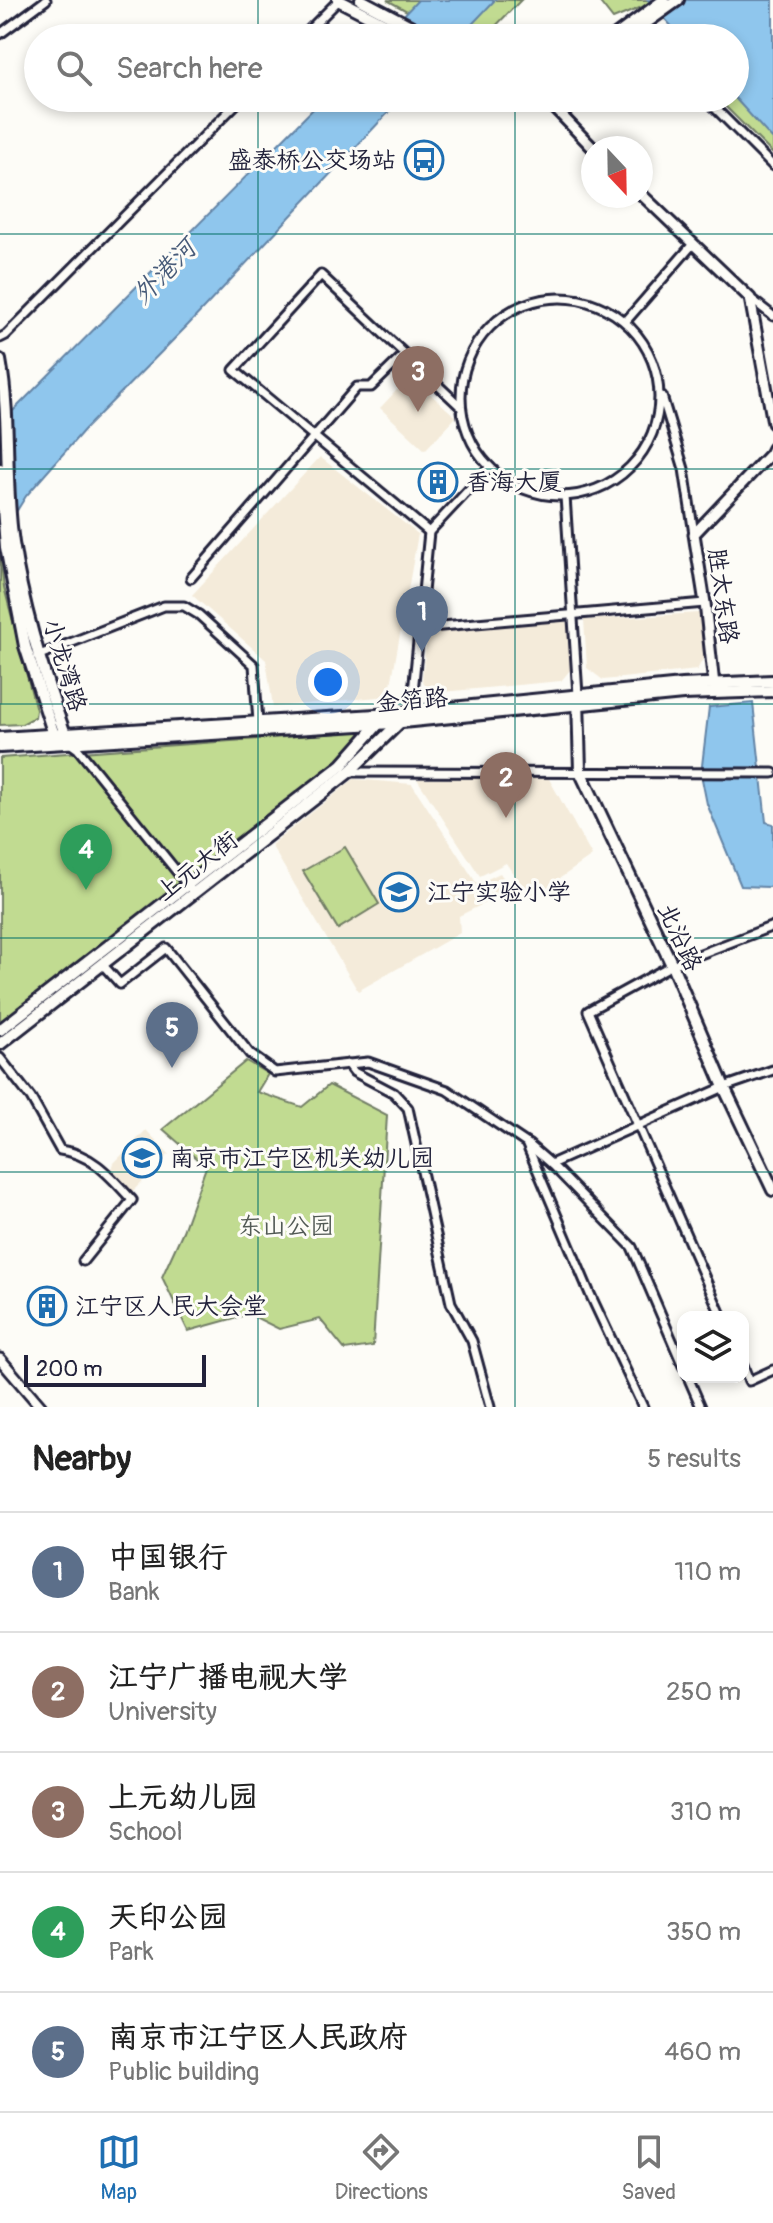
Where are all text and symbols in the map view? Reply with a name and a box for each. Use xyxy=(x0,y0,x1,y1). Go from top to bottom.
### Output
search box xyxy=(24,24,749,112)
icon: search xyxy=(52,46,96,90)
text: Search here xyxy=(116,50,263,87)
north arrow xyxy=(581,136,653,208)
bus stop icon: 盛泰桥公交场站 xyxy=(403,139,445,181)
place label: 盛泰桥公交场站 xyxy=(228,146,396,175)
water label: 外港河 xyxy=(126,230,206,311)
pin: 3 xyxy=(392,346,444,412)
building icon: 香海大厦 xyxy=(417,461,459,503)
place label: 香海大厦 xyxy=(466,468,562,497)
street label: 胜太东路 xyxy=(701,547,744,646)
pin: 1 xyxy=(396,586,448,652)
street label: 小龙湾路 xyxy=(37,615,92,715)
your location xyxy=(308,662,348,702)
street label: 金箔路 xyxy=(375,683,449,718)
pin: 2 xyxy=(480,752,532,818)
pin: 4 xyxy=(60,824,112,890)
street label: 上元大街 xyxy=(151,825,244,907)
school or university icon: 江宁实验小学 xyxy=(378,871,420,913)
place label: 江宁实验小学 xyxy=(427,878,571,907)
street label: 北沿路 xyxy=(651,898,708,976)
pin: 5 xyxy=(146,1002,198,1068)
school or university icon: 南京市江宁区机关幼儿园 xyxy=(121,1137,163,1179)
place label: 南京市江宁区机关幼儿园 xyxy=(170,1144,434,1173)
park label: 东山公园 xyxy=(238,1212,334,1241)
building icon: 江宁区人民大会堂 xyxy=(26,1285,68,1327)
place label: 江宁区人民大会堂 xyxy=(75,1292,267,1321)
map controls xyxy=(677,1311,749,1383)
button: layers xyxy=(677,1311,749,1383)
scale bar xyxy=(24,1351,206,1387)
text: 200 m xyxy=(36,1355,103,1383)
text: Nearby xyxy=(32,1438,131,1481)
text: 5 results xyxy=(647,1443,741,1475)
text: 中国银行 xyxy=(108,1539,228,1576)
text: 1 xyxy=(53,1556,63,1588)
text: 110 m xyxy=(674,1556,741,1588)
text: Bank xyxy=(108,1576,160,1608)
text: 江宁广播电视大学 xyxy=(108,1659,348,1696)
text: 2 xyxy=(51,1676,65,1708)
text: 250 m xyxy=(666,1676,741,1708)
text: University xyxy=(108,1696,217,1728)
text: 上元幼儿园 xyxy=(108,1779,258,1816)
text: 3 xyxy=(51,1796,65,1828)
text: 310 m xyxy=(670,1796,741,1828)
text: School xyxy=(108,1816,183,1848)
text: 天印公园 xyxy=(108,1899,228,1936)
text: 4 xyxy=(50,1916,66,1948)
text: 350 m xyxy=(666,1916,741,1948)
text: Park xyxy=(108,1936,154,1968)
text: 南京市江宁区人民政府 xyxy=(108,2019,408,2056)
text: 5 xyxy=(51,2036,65,2068)
text: 460 m xyxy=(664,2036,741,2068)
text: Public building xyxy=(108,2056,259,2088)
tab: Map xyxy=(97,2130,141,2206)
tab: Directions xyxy=(335,2130,428,2206)
tab: Saved xyxy=(622,2130,676,2206)

